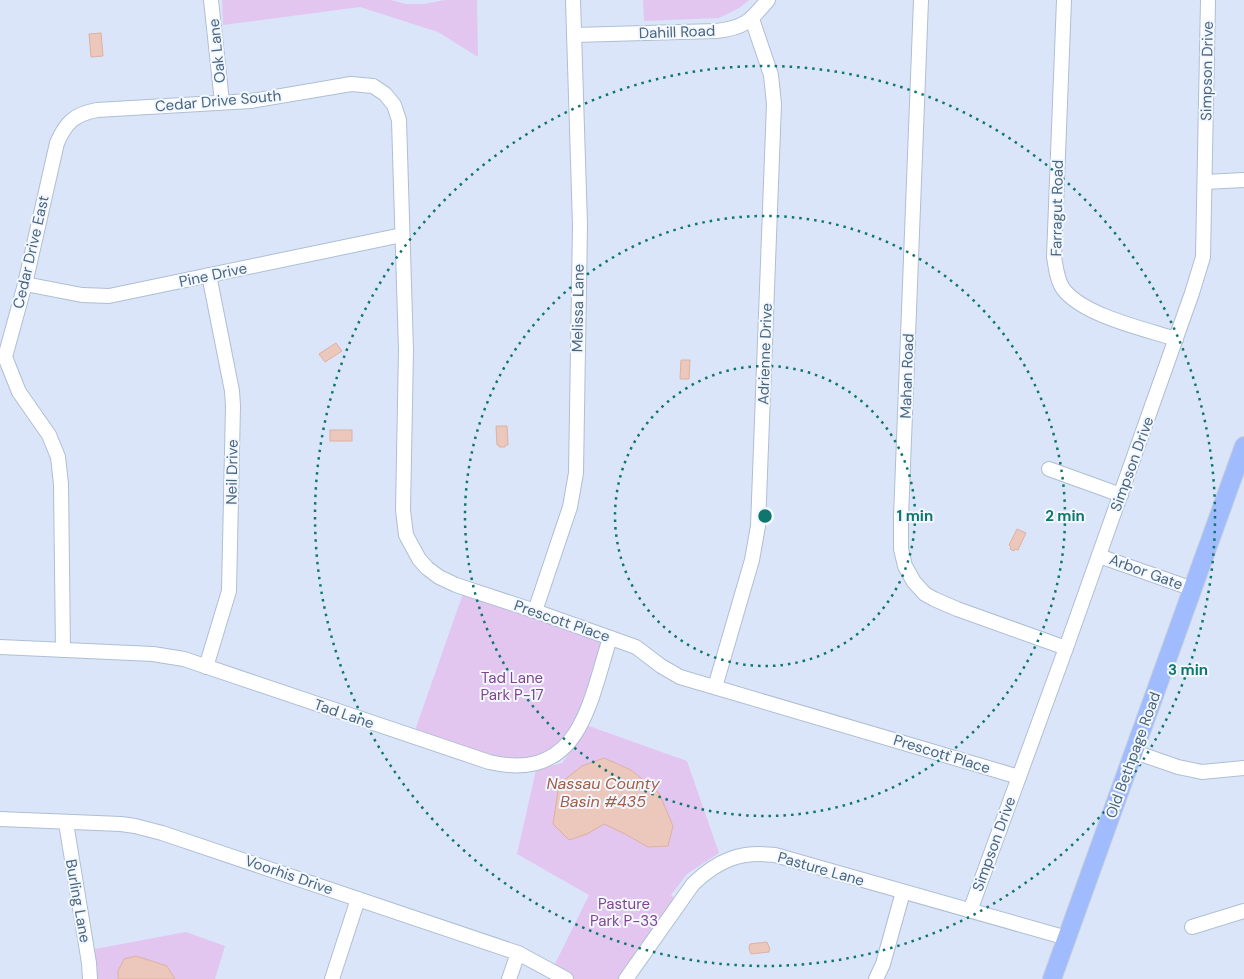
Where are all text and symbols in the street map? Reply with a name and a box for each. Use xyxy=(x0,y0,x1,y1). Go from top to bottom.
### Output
street label: Oak Lane xyxy=(204,18,230,84)
street label: Dahill Road xyxy=(639,21,715,43)
street label: Simpson Drive xyxy=(1196,21,1218,121)
street label: Cedar Drive South xyxy=(154,86,282,116)
street label: Farragut Road xyxy=(1046,159,1068,257)
street label: Cedar Drive East xyxy=(8,193,54,311)
street label: Pine Drive xyxy=(177,258,249,292)
street label: Melissa Lane xyxy=(567,264,589,352)
street label: Adrienne Drive xyxy=(753,303,777,405)
street label: Mahan Road xyxy=(896,333,918,419)
street label: Simpson Drive xyxy=(1106,414,1158,514)
street label: Neil Drive xyxy=(221,439,243,505)
text: 1 min xyxy=(897,506,933,526)
text: 2 min xyxy=(1045,506,1085,526)
centre of rings xyxy=(756,507,774,525)
street label: Arbor Gate xyxy=(1106,549,1186,595)
street label: Prescott Place xyxy=(511,595,613,647)
text: 3 min xyxy=(1168,660,1208,680)
park label: Tad Lane Park P-17 xyxy=(480,668,544,705)
street label: Old Bethpage Road xyxy=(1101,689,1165,821)
street label: Tad Lane xyxy=(311,694,377,734)
street label: Prescott Place xyxy=(891,730,993,778)
water label: Nassau County Basin #435 xyxy=(546,773,661,812)
street label: Simpson Drive xyxy=(968,794,1020,894)
street label: Pasture Lane xyxy=(775,847,867,891)
street label: Voorhis Drive xyxy=(242,851,336,899)
street label: Burling Lane xyxy=(61,858,95,944)
park label: Pasture Park P-33 xyxy=(590,894,658,931)

